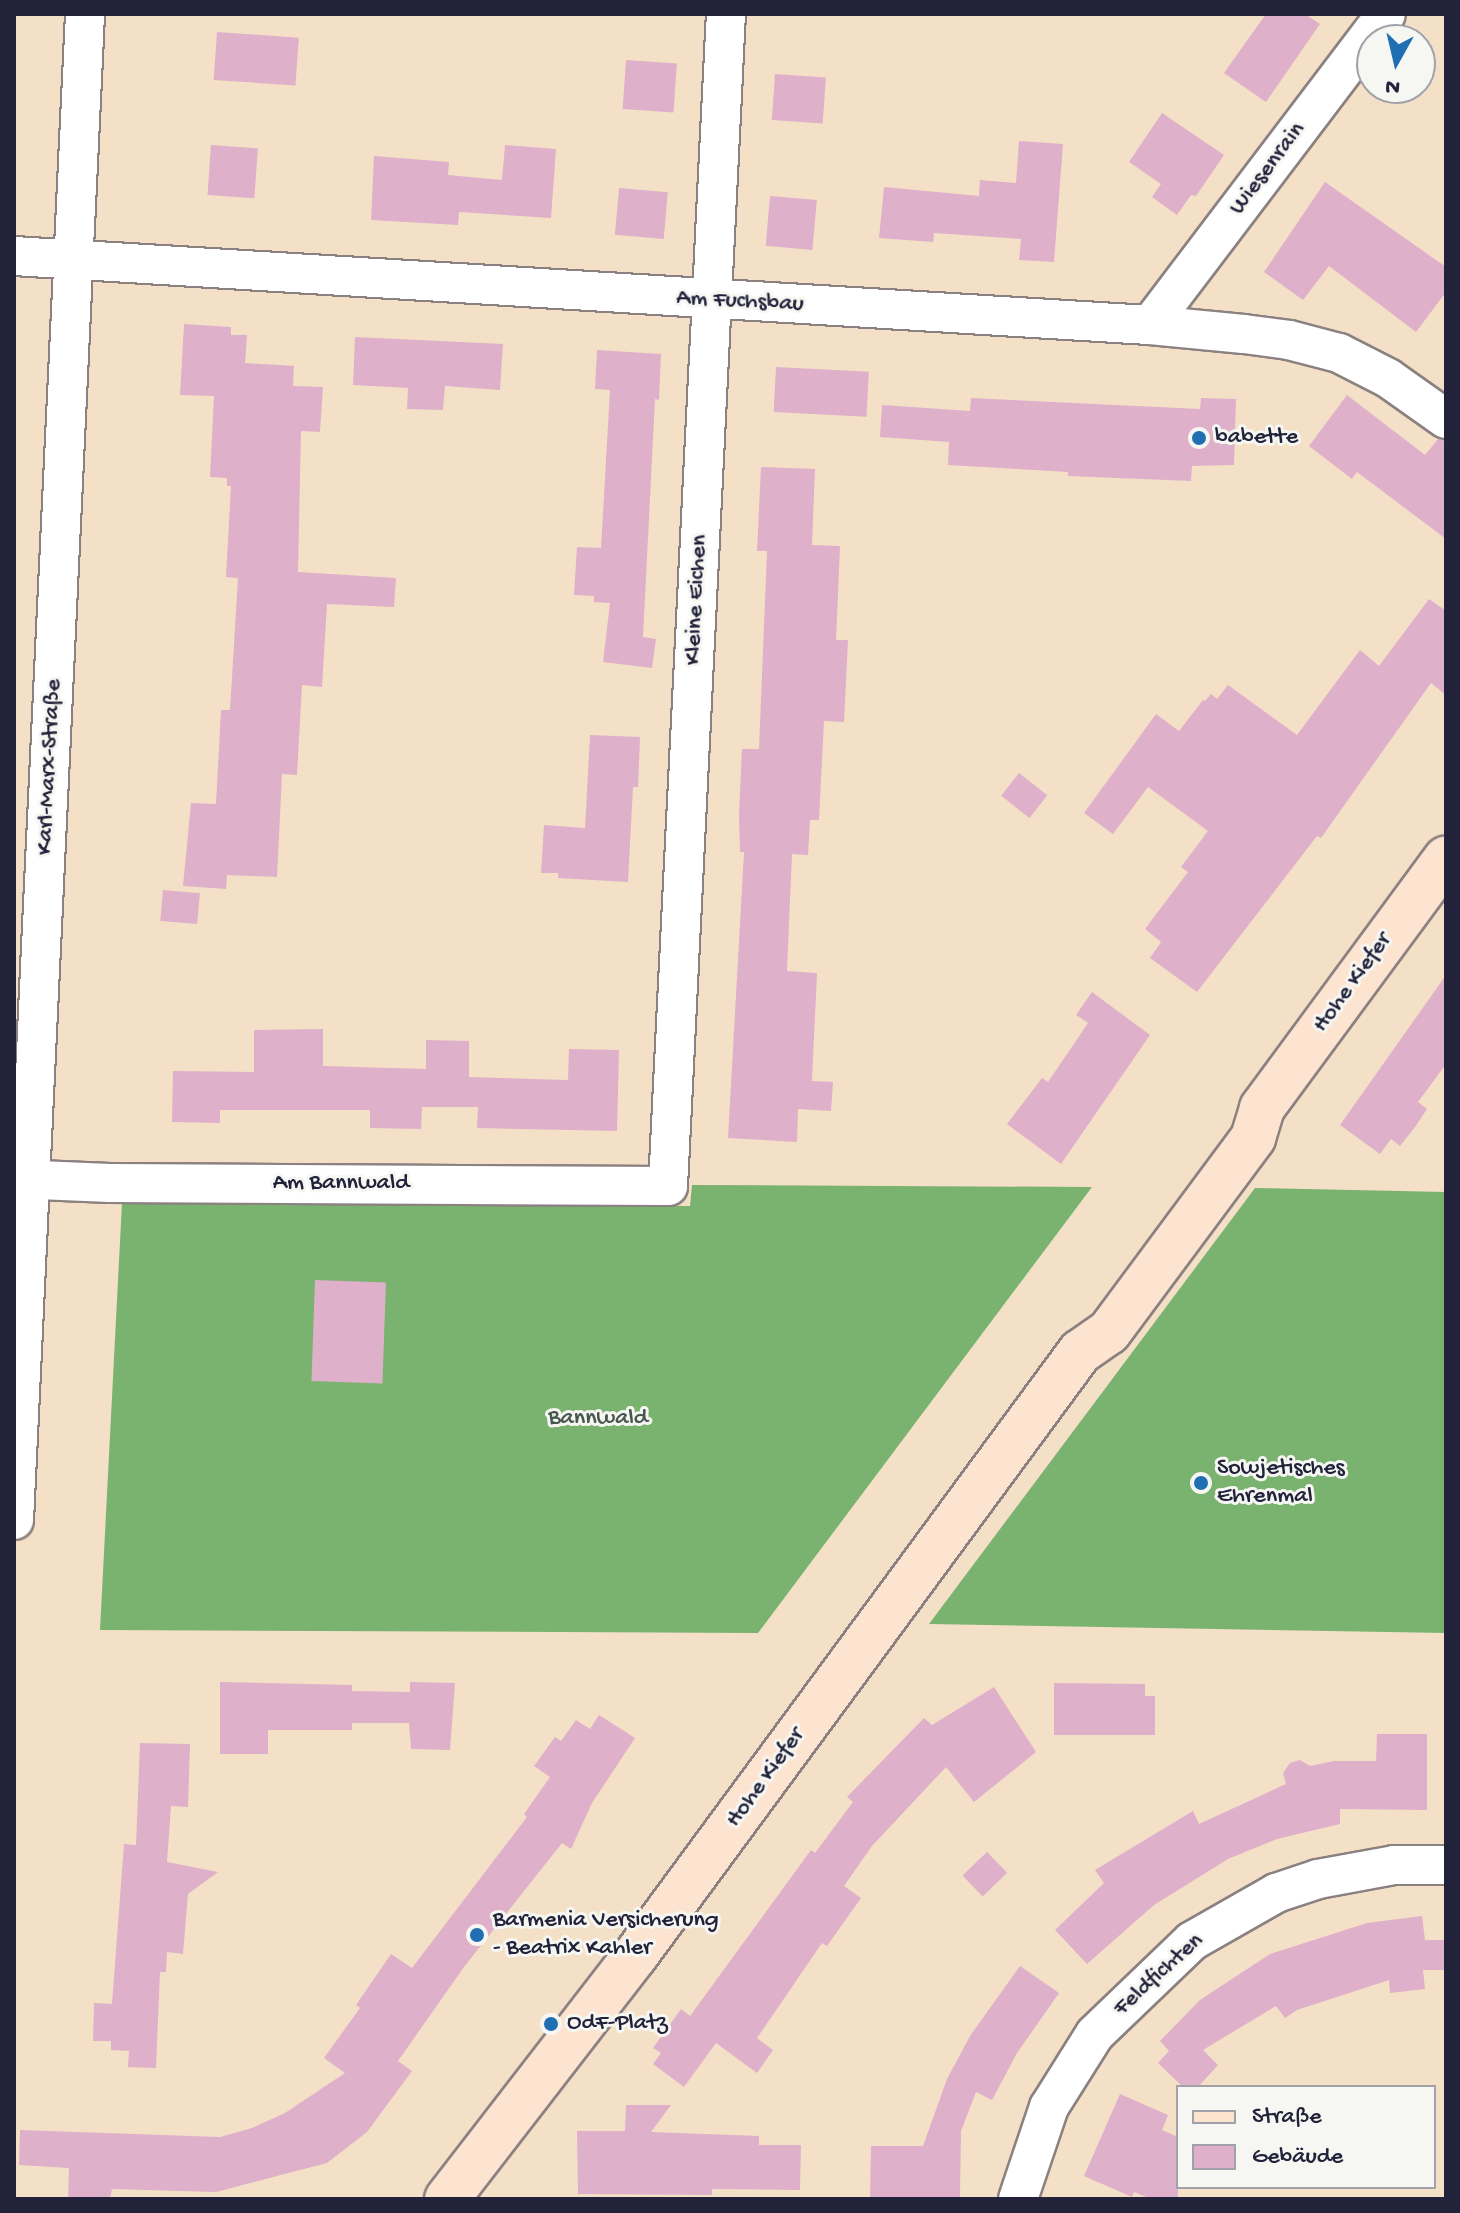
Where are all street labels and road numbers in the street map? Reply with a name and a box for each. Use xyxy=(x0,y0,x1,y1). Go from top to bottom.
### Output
street label: Wiesenrain xyxy=(1224,117,1312,221)
street label: Am Fuchsbau xyxy=(676,284,804,320)
street label: Kleine Eichen xyxy=(679,534,715,666)
street label: Karl-Marx-Straße xyxy=(31,678,69,856)
street label: Hohe Kiefer xyxy=(1307,928,1399,1038)
street label: Am Bannwald xyxy=(273,1170,409,1198)
street label: Hohe Kiefer xyxy=(720,1723,812,1833)
street label: Feldfichten xyxy=(1108,1927,1210,2023)

